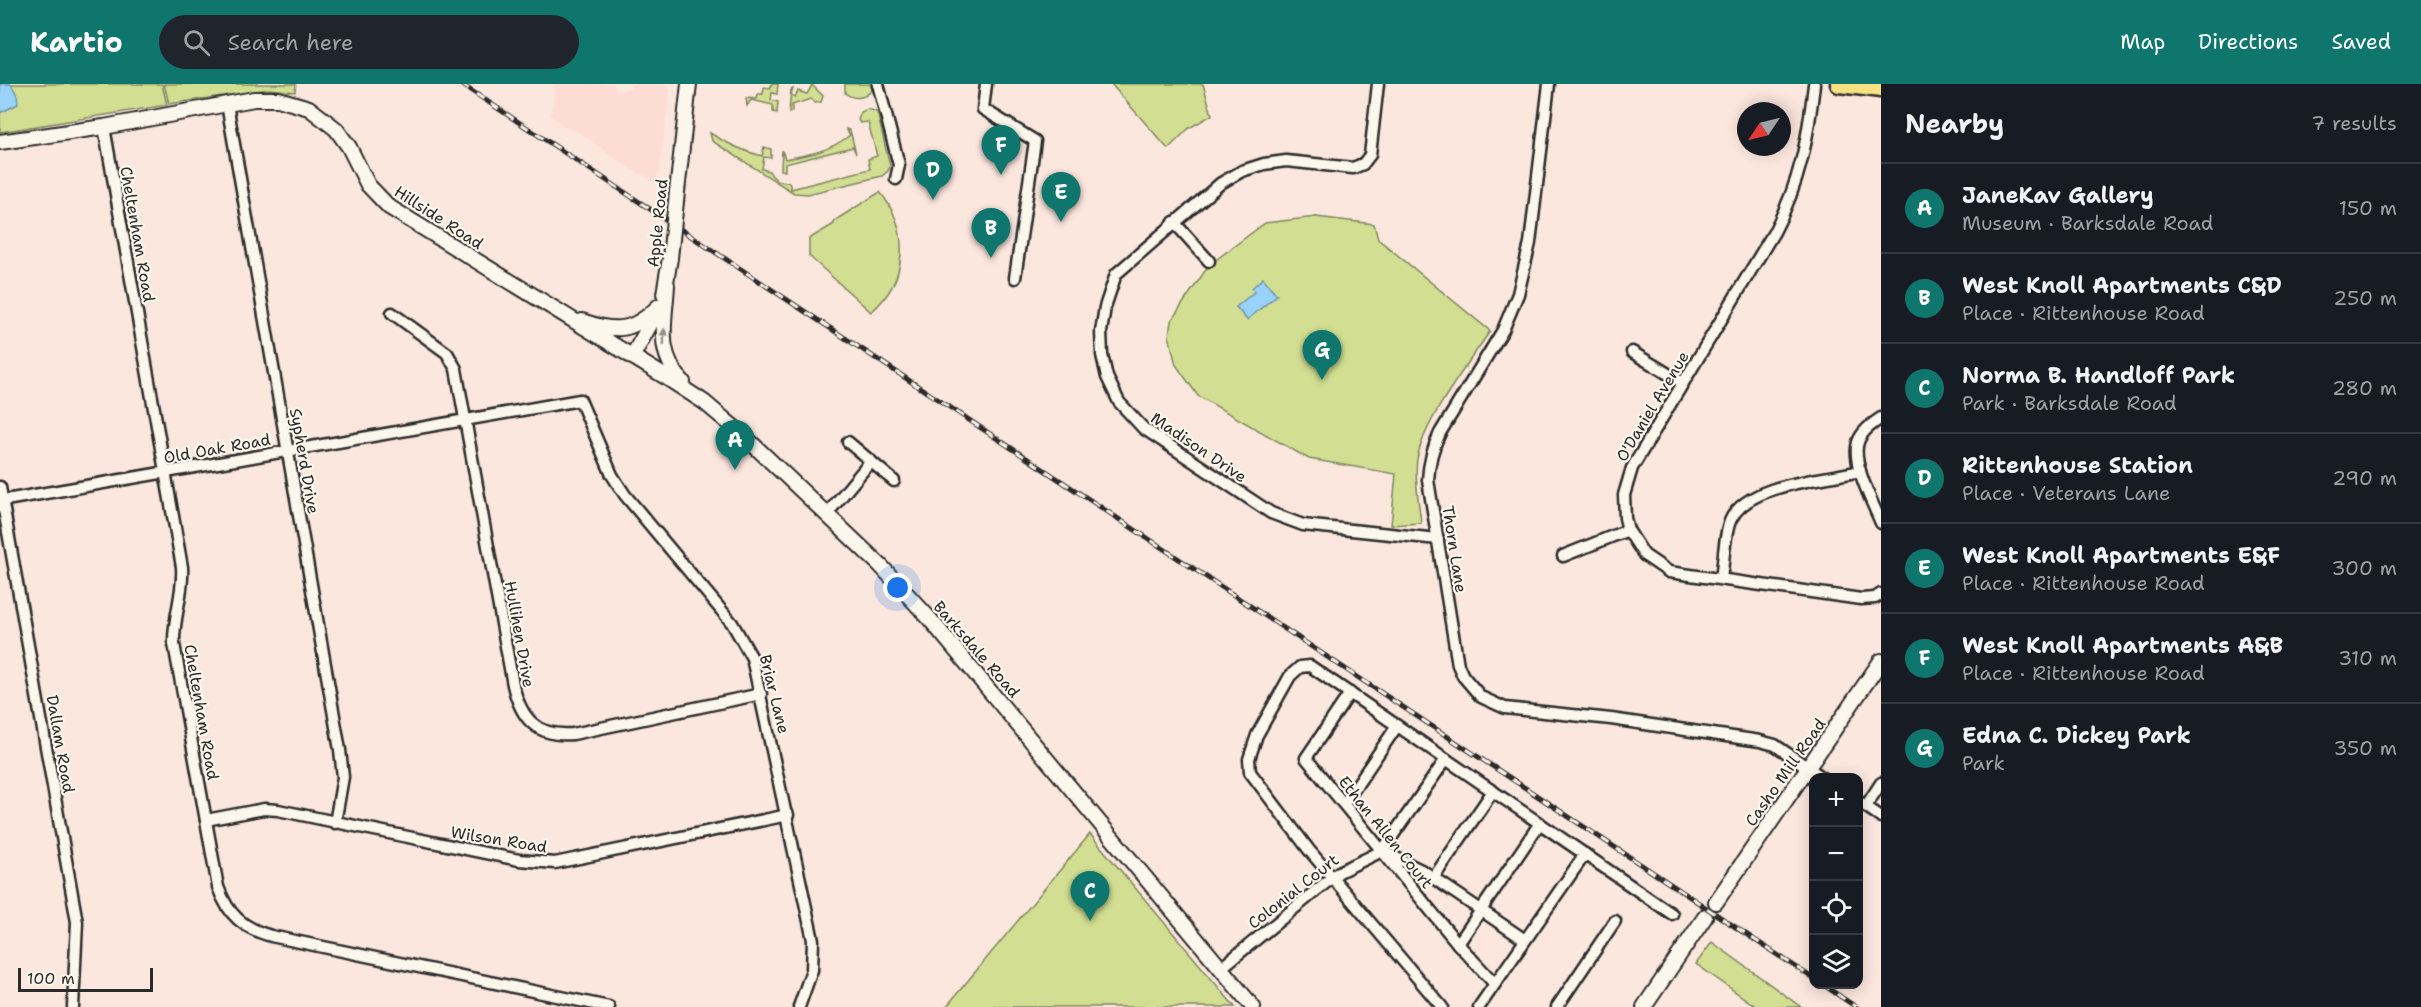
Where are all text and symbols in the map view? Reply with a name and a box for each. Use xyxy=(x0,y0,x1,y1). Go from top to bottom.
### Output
search box xyxy=(159,15,579,69)
text: Kartio xyxy=(30,23,123,61)
icon: search xyxy=(180,26,213,59)
text: Search here xyxy=(228,28,353,57)
text: Map xyxy=(2120,28,2165,56)
text: Directions xyxy=(2198,28,2298,56)
text: Saved xyxy=(2331,28,2391,56)
north arrow xyxy=(1737,102,1791,156)
text: Nearby xyxy=(1905,106,2004,141)
text: 7 results xyxy=(2311,110,2397,136)
pin: F xyxy=(982,126,1020,175)
pin: D xyxy=(914,150,952,200)
street label: Cheltenham Road xyxy=(115,165,160,304)
pin: E xyxy=(1042,172,1080,222)
street label: Apple Road xyxy=(642,178,673,268)
street label: Hillside Road xyxy=(390,181,487,254)
text: JaneKav Gallery xyxy=(1962,181,2154,210)
text: A xyxy=(1917,195,1932,221)
text: 150 m xyxy=(2339,195,2397,221)
pin: B xyxy=(972,208,1010,258)
text: Museum · Barksdale Road xyxy=(1962,210,2213,236)
text: West Knoll Apartments C&D xyxy=(1962,271,2282,300)
text: B xyxy=(1918,285,1931,311)
text: 250 m xyxy=(2333,285,2397,311)
text: Place · Rittenhouse Road xyxy=(1962,300,2205,326)
one-way arrow xyxy=(659,328,669,347)
pin: G xyxy=(1302,330,1342,380)
street label: O'Daniel Avenue xyxy=(1611,347,1694,465)
text: Norma B. Handloff Park xyxy=(1962,361,2235,390)
text: C xyxy=(1918,375,1931,401)
text: 280 m xyxy=(2332,375,2397,401)
text: Park · Barksdale Road xyxy=(1962,390,2177,416)
street label: Sypherd Drive xyxy=(285,407,324,516)
street label: Madison Drive xyxy=(1147,408,1251,487)
pin: A xyxy=(716,420,754,470)
street label: Old Oak Road xyxy=(162,429,272,468)
text: Rittenhouse Station xyxy=(1962,451,2193,480)
text: D xyxy=(1917,465,1932,491)
text: 290 m xyxy=(2332,465,2397,491)
text: Place · Veterans Lane xyxy=(1962,480,2170,506)
street label: Thorn Lane xyxy=(1437,504,1472,594)
text: West Knoll Apartments E&F xyxy=(1962,541,2280,570)
text: E xyxy=(1918,555,1931,581)
text: 300 m xyxy=(2331,555,2397,581)
text: Place · Rittenhouse Road xyxy=(1962,570,2205,596)
your location xyxy=(883,573,912,602)
street label: Hullihen Drive xyxy=(500,579,539,689)
street label: Barksdale Road xyxy=(929,596,1025,702)
text: West Knoll Apartments A&B xyxy=(1962,631,2283,660)
street label: Cheltenham Road xyxy=(179,643,224,782)
text: F xyxy=(1919,645,1930,671)
text: 310 m xyxy=(2338,645,2397,671)
street label: Briar Lane xyxy=(755,652,794,736)
text: Place · Rittenhouse Road xyxy=(1962,660,2205,686)
street label: Dallam Road xyxy=(42,694,79,795)
street label: Casho Mill Road xyxy=(1740,714,1830,830)
text: Edna C. Dickey Park xyxy=(1962,721,2191,750)
text: G xyxy=(1916,735,1933,761)
text: 350 m xyxy=(2333,735,2397,761)
text: Park xyxy=(1962,750,2005,776)
street label: Ethan Allen Court xyxy=(1334,772,1437,893)
map controls xyxy=(1809,773,1863,989)
button: + xyxy=(1809,773,1863,827)
street label: Wilson Road xyxy=(449,822,549,857)
button: − xyxy=(1809,827,1863,881)
street label: Colonial Court xyxy=(1244,849,1343,933)
pin: C xyxy=(1070,872,1110,921)
button: locate xyxy=(1809,881,1863,935)
button: layers xyxy=(1809,935,1863,989)
scale bar xyxy=(18,965,153,992)
text: 100 m xyxy=(27,968,75,989)

